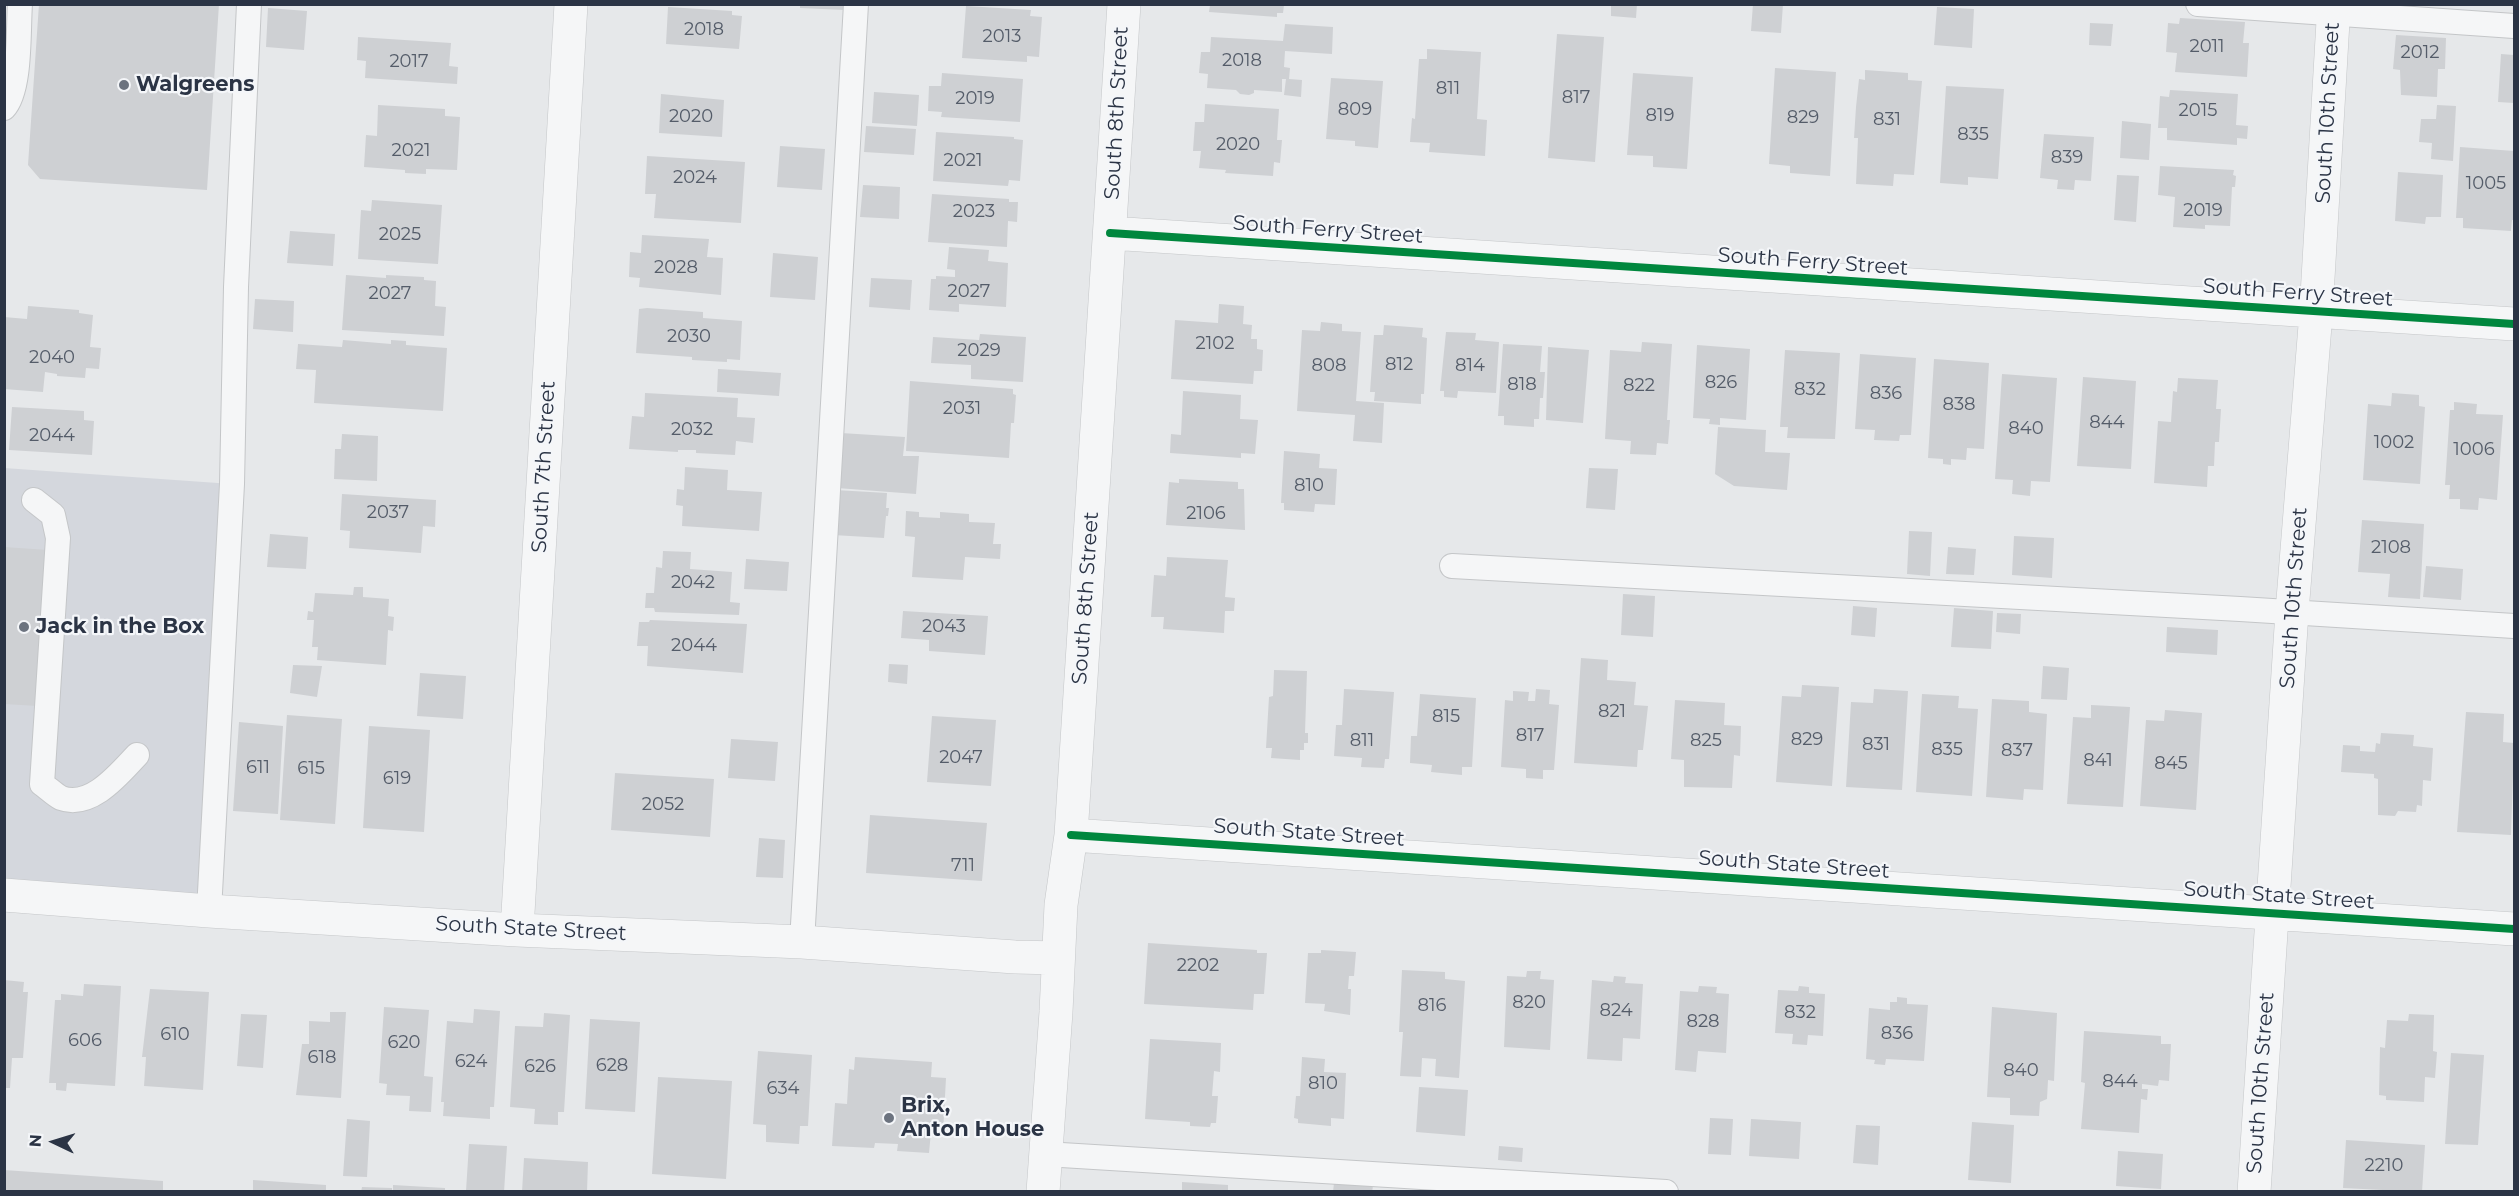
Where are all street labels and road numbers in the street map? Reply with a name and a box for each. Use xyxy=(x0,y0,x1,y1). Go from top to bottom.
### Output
street label: South 10th Street xyxy=(2311,22,2345,204)
street label: South 8th Street xyxy=(1100,26,1134,200)
street label: South Ferry Street xyxy=(1232,211,1424,249)
street label: South Ferry Street xyxy=(1717,243,1909,281)
street label: South Ferry Street xyxy=(2202,274,2394,312)
street label: South 7th Street xyxy=(527,380,561,554)
street label: South 10th Street xyxy=(2275,506,2313,690)
street label: South 8th Street xyxy=(1067,511,1105,685)
street label: South State Street xyxy=(1213,814,1405,852)
street label: South State Street xyxy=(1698,846,1890,884)
street label: South State Street xyxy=(2183,877,2375,915)
street label: South State Street xyxy=(435,911,627,947)
street label: South 10th Street xyxy=(2242,991,2280,1175)

